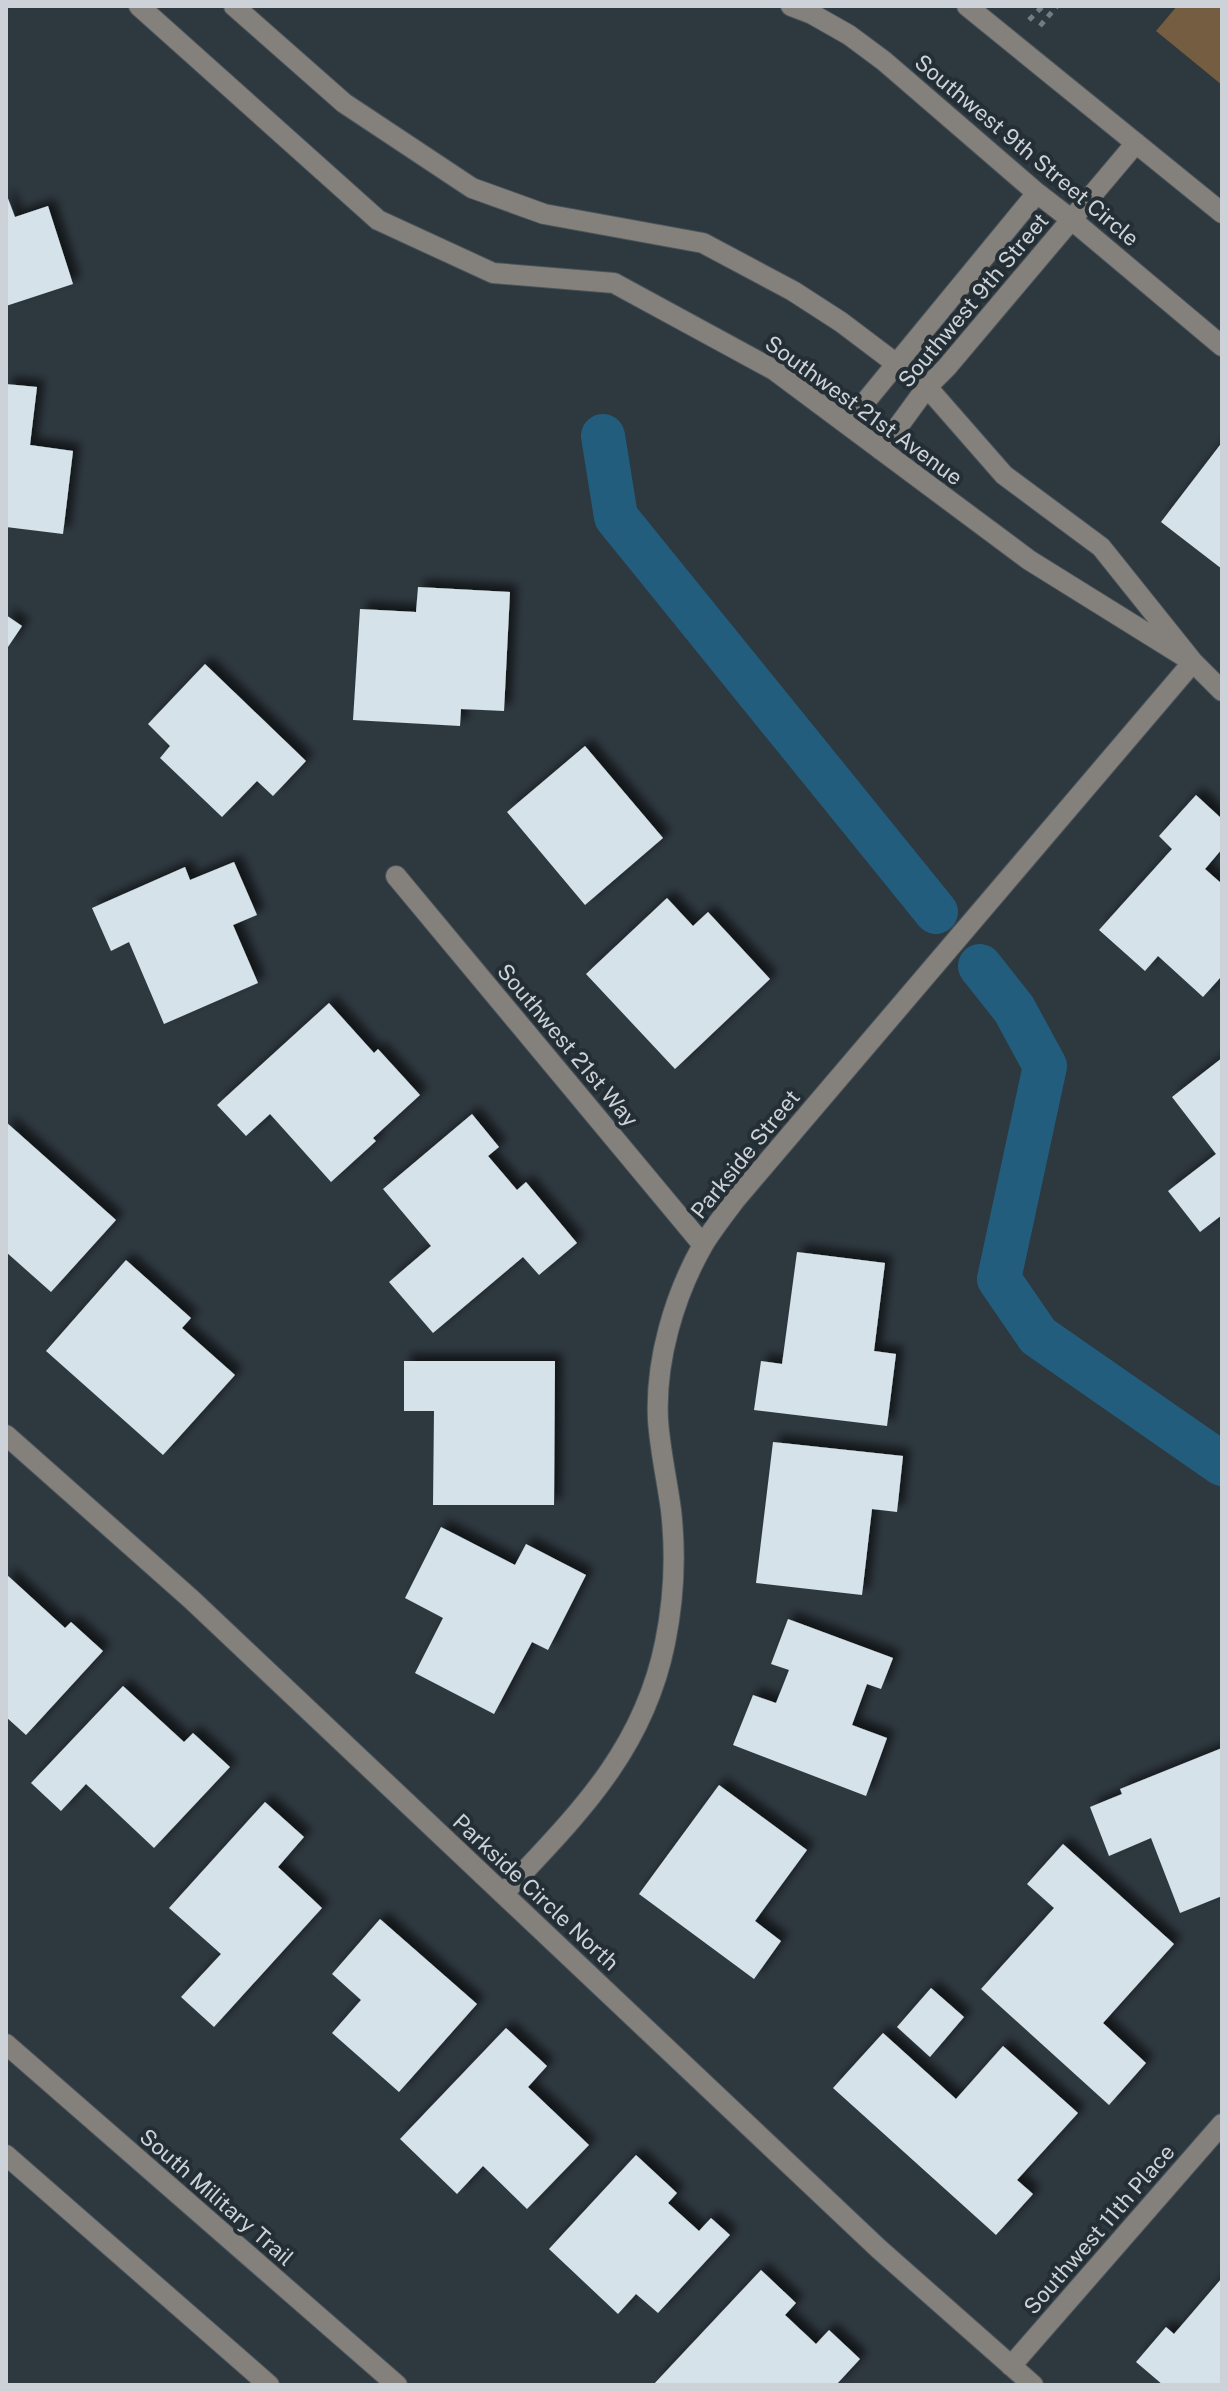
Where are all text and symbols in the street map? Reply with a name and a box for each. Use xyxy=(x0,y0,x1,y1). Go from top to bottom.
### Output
street label: Southwest 9th Street Circle xyxy=(910,49,1144,251)
street label: Southwest 9th Street xyxy=(893,208,1053,392)
street label: Southwest 21st Avenue xyxy=(760,330,968,490)
street label: Southwest 21st Way xyxy=(492,958,644,1132)
street label: Parkside Street xyxy=(685,1084,805,1224)
street label: Parkside Circle North xyxy=(448,1808,624,1976)
street label: South Military Trail xyxy=(135,2123,299,2271)
street label: Southwest 11th Place xyxy=(1018,2139,1180,2319)

